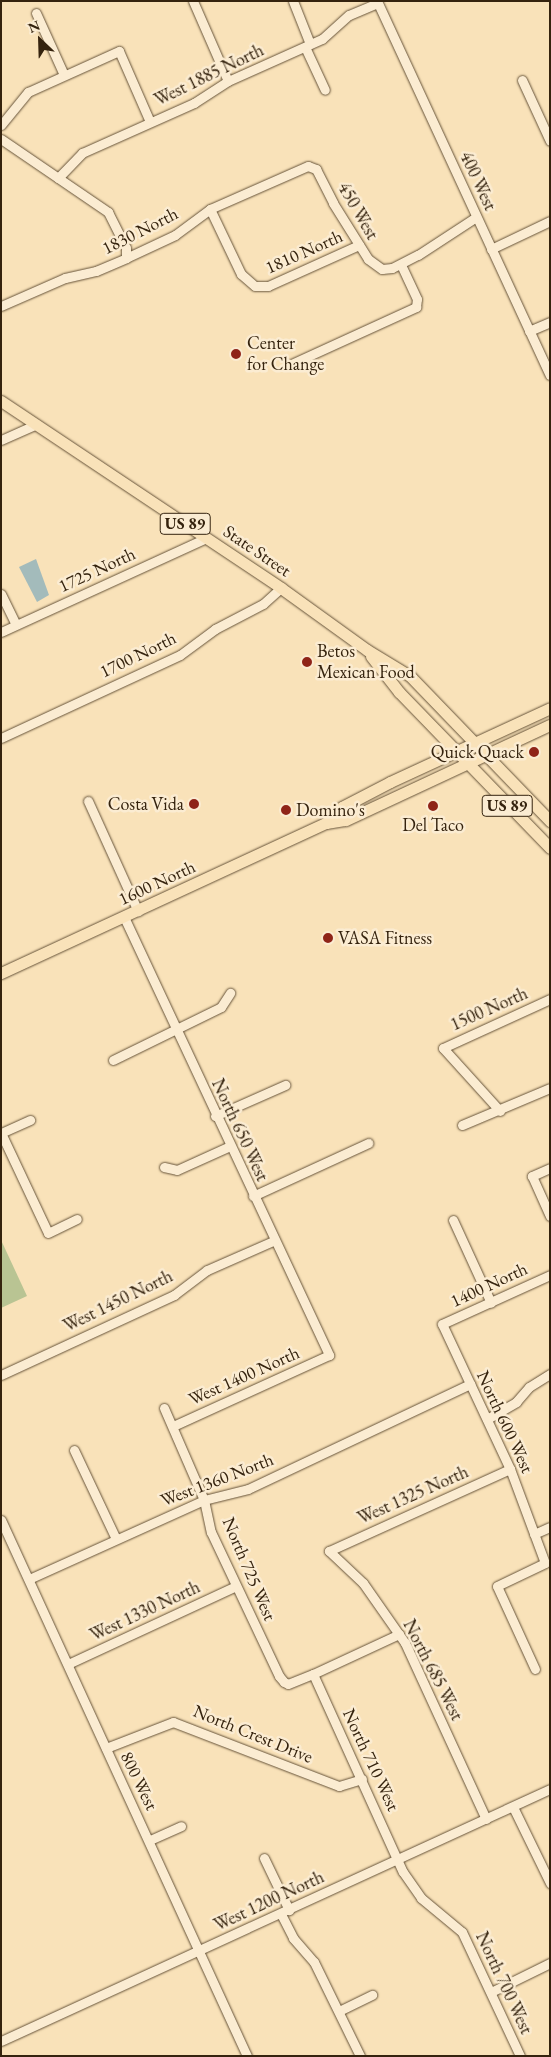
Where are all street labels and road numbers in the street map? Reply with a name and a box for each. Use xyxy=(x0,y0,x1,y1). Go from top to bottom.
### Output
street label: West 1885 North xyxy=(151,39,267,111)
street label: 400 West xyxy=(455,148,501,214)
street label: 450 West xyxy=(333,178,383,244)
street label: 1830 North xyxy=(98,203,182,259)
street label: 1810 North xyxy=(262,225,346,279)
road number: US 89 xyxy=(159,510,211,538)
street label: State Street xyxy=(219,521,295,581)
street label: 1725 North xyxy=(55,543,139,597)
street label: 1700 North xyxy=(96,627,180,683)
road number: US 89 xyxy=(481,792,533,819)
street label: 1600 North xyxy=(115,856,199,910)
street label: 1500 North xyxy=(447,982,531,1036)
street label: North 650 West xyxy=(207,1075,273,1185)
street label: 1400 North xyxy=(447,1258,531,1312)
street label: West 1450 North xyxy=(60,1265,176,1337)
street label: West 1400 North xyxy=(185,1342,303,1410)
street label: North 600 West xyxy=(472,1367,538,1477)
street label: West 1360 North xyxy=(158,1449,276,1511)
street label: West 1325 North xyxy=(354,1461,472,1529)
street label: North 725 West xyxy=(217,1514,281,1624)
street label: West 1330 North xyxy=(86,1576,204,1646)
street label: North 685 West xyxy=(398,1616,468,1724)
street label: North Crest Drive xyxy=(190,1700,316,1768)
street label: North 710 West xyxy=(338,1705,404,1815)
street label: 800 West xyxy=(116,1748,162,1814)
street label: West 1200 North xyxy=(210,1866,328,1936)
street label: North 700 West xyxy=(471,1928,537,2038)

